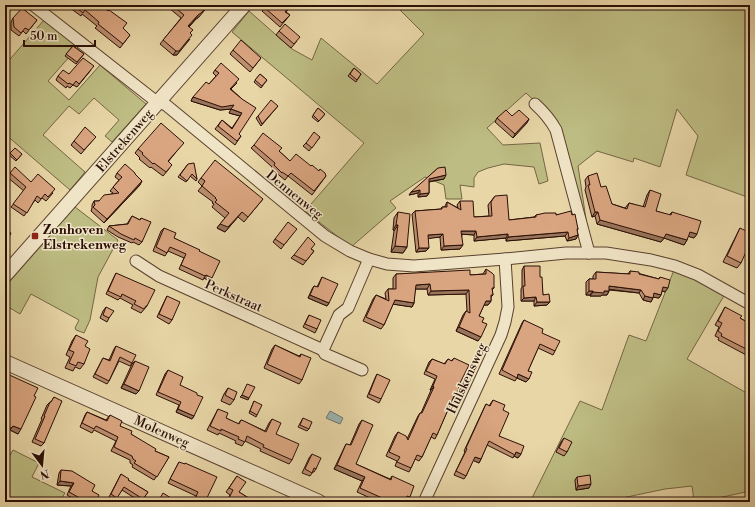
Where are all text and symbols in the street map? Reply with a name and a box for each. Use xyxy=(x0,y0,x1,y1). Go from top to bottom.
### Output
scale bar xyxy=(24,22,95,48)
text: 50 m xyxy=(30,29,58,44)
street label: Elstrekenweg xyxy=(93,106,157,176)
street label: Dennenweg xyxy=(263,167,326,223)
place label: Zonhoven Elstrekenweg xyxy=(43,222,127,253)
marker: Zonhoven Elstrekenweg xyxy=(30,231,40,241)
street label: Perkstraat xyxy=(202,276,265,316)
street label: Hulskensweg xyxy=(443,340,490,416)
street label: Molenweg xyxy=(131,413,192,451)
north arrow xyxy=(22,445,62,485)
text: N xyxy=(38,466,51,482)

